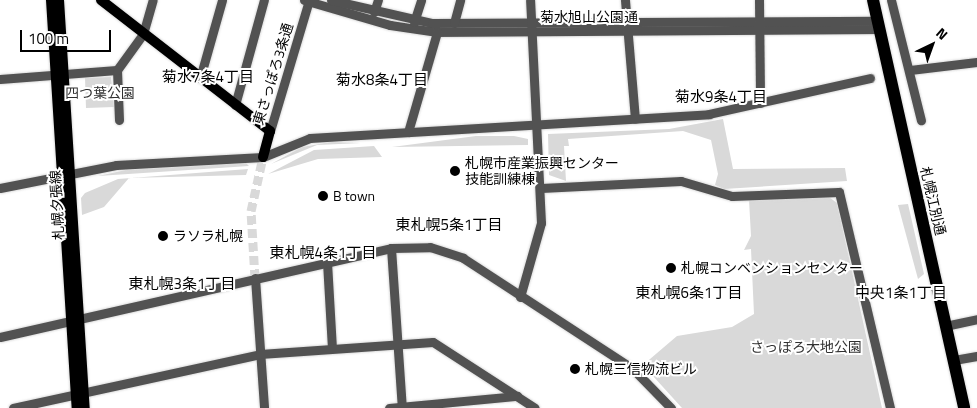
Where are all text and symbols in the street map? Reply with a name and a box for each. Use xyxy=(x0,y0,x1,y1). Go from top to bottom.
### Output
street label: 菊水旭山公園通 xyxy=(540,9,638,25)
scale bar xyxy=(22,20,114,52)
north arrow xyxy=(907,20,957,70)
street label: 東さっぽろ3条通 xyxy=(249,21,297,127)
text: N xyxy=(932,22,953,45)
text: 100 m xyxy=(28,27,69,50)
district label: 菊水7条4丁目 xyxy=(162,68,254,86)
district label: 菊水8条4丁目 xyxy=(336,71,428,89)
park label: 四つ葉公園 xyxy=(65,85,135,101)
district label: 菊水9条4丁目 xyxy=(675,88,767,106)
place label: 札幌市産業振興センター 技能訓練棟 xyxy=(465,155,619,188)
marker: 札幌市産業振興センター 技能訓練棟 xyxy=(449,165,461,177)
street label: 札幌江別通 xyxy=(917,165,949,237)
street label: 札幌夕張線 xyxy=(47,170,67,240)
place label: B town xyxy=(333,188,375,204)
marker: B town xyxy=(317,190,329,202)
district label: 東札幌5条1丁目 xyxy=(396,216,502,234)
place label: ラソラ札幌 xyxy=(173,228,243,244)
marker: ラソラ札幌 xyxy=(157,230,169,242)
district label: 東札幌4条1丁目 xyxy=(270,244,376,262)
place label: 札幌コンベンションセンター xyxy=(681,260,863,276)
marker: 札幌コンベンションセンター xyxy=(665,262,677,274)
district label: 東札幌3条1丁目 xyxy=(129,275,235,293)
district label: 東札幌6条1丁目 xyxy=(636,284,742,302)
district label: 中央1条1丁目 xyxy=(855,284,947,302)
park label: さっぽろ大地公園 xyxy=(750,339,862,355)
place label: 札幌三信物流ビル xyxy=(585,361,697,377)
marker: 札幌三信物流ビル xyxy=(569,363,581,375)

